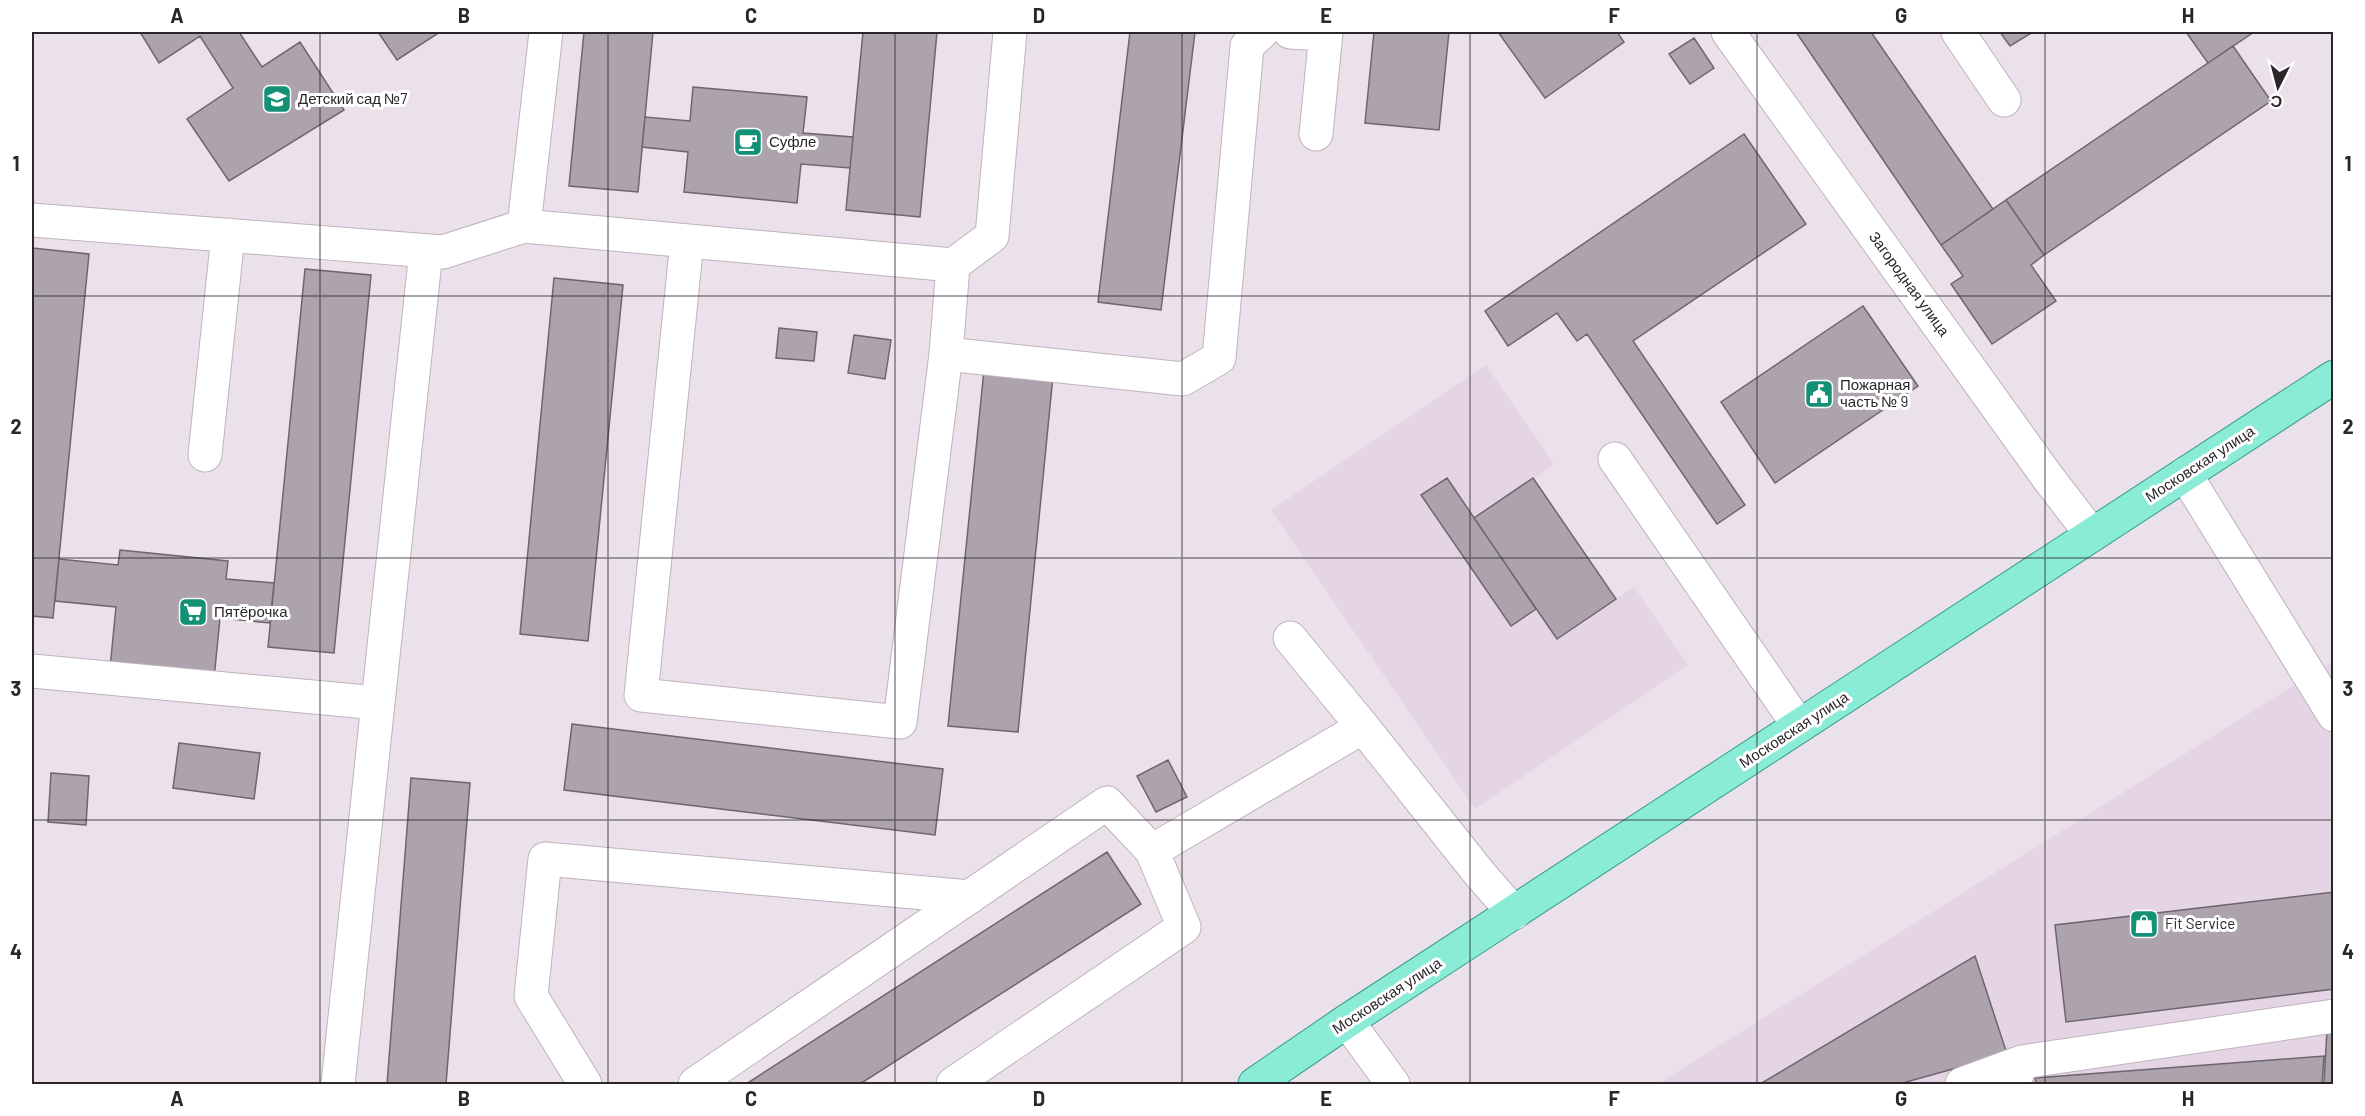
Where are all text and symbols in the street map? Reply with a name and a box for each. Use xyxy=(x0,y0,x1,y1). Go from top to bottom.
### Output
text: A xyxy=(170,3,184,27)
text: B xyxy=(458,3,470,27)
text: C xyxy=(745,3,757,27)
text: D xyxy=(1033,3,1045,27)
text: E xyxy=(1320,3,1332,27)
text: F xyxy=(1608,3,1620,27)
text: G xyxy=(1895,3,1907,27)
text: H xyxy=(2182,3,2194,27)
north arrow xyxy=(2248,57,2308,117)
school or university icon: Детский сад №7 xyxy=(261,83,293,115)
place label: Детский сад №7 xyxy=(298,89,407,107)
text: С xyxy=(2269,92,2283,112)
cafe icon: Суфле xyxy=(732,126,764,158)
place label: Суфле xyxy=(769,132,816,150)
text: 1 xyxy=(12,151,20,175)
text: 1 xyxy=(2344,151,2352,175)
street label: Загородная улица xyxy=(1866,228,1954,340)
place label: Пожарная часть № 9 xyxy=(1840,375,1910,410)
public building icon: Пожарная часть № 9 xyxy=(1803,378,1835,410)
text: 2 xyxy=(10,414,22,438)
text: 2 xyxy=(2342,414,2354,438)
street label: Московская улица xyxy=(2142,421,2258,505)
supermarket icon: Пятёрочка xyxy=(177,596,209,628)
place label: Пятёрочка xyxy=(214,602,288,620)
text: 3 xyxy=(11,676,21,700)
text: 3 xyxy=(2343,676,2353,700)
street label: Московская улица xyxy=(1736,687,1852,771)
shop icon: Fit Service xyxy=(2128,908,2160,940)
place label: Fit Service xyxy=(2165,914,2235,932)
text: 4 xyxy=(10,939,22,963)
text: 4 xyxy=(2342,939,2354,963)
street label: Московская улица xyxy=(1329,953,1445,1037)
text: A xyxy=(170,1086,184,1110)
text: B xyxy=(458,1086,470,1110)
text: C xyxy=(745,1086,757,1110)
text: D xyxy=(1033,1086,1045,1110)
text: E xyxy=(1320,1086,1332,1110)
text: F xyxy=(1608,1086,1620,1110)
text: G xyxy=(1895,1086,1907,1110)
text: H xyxy=(2182,1086,2194,1110)

